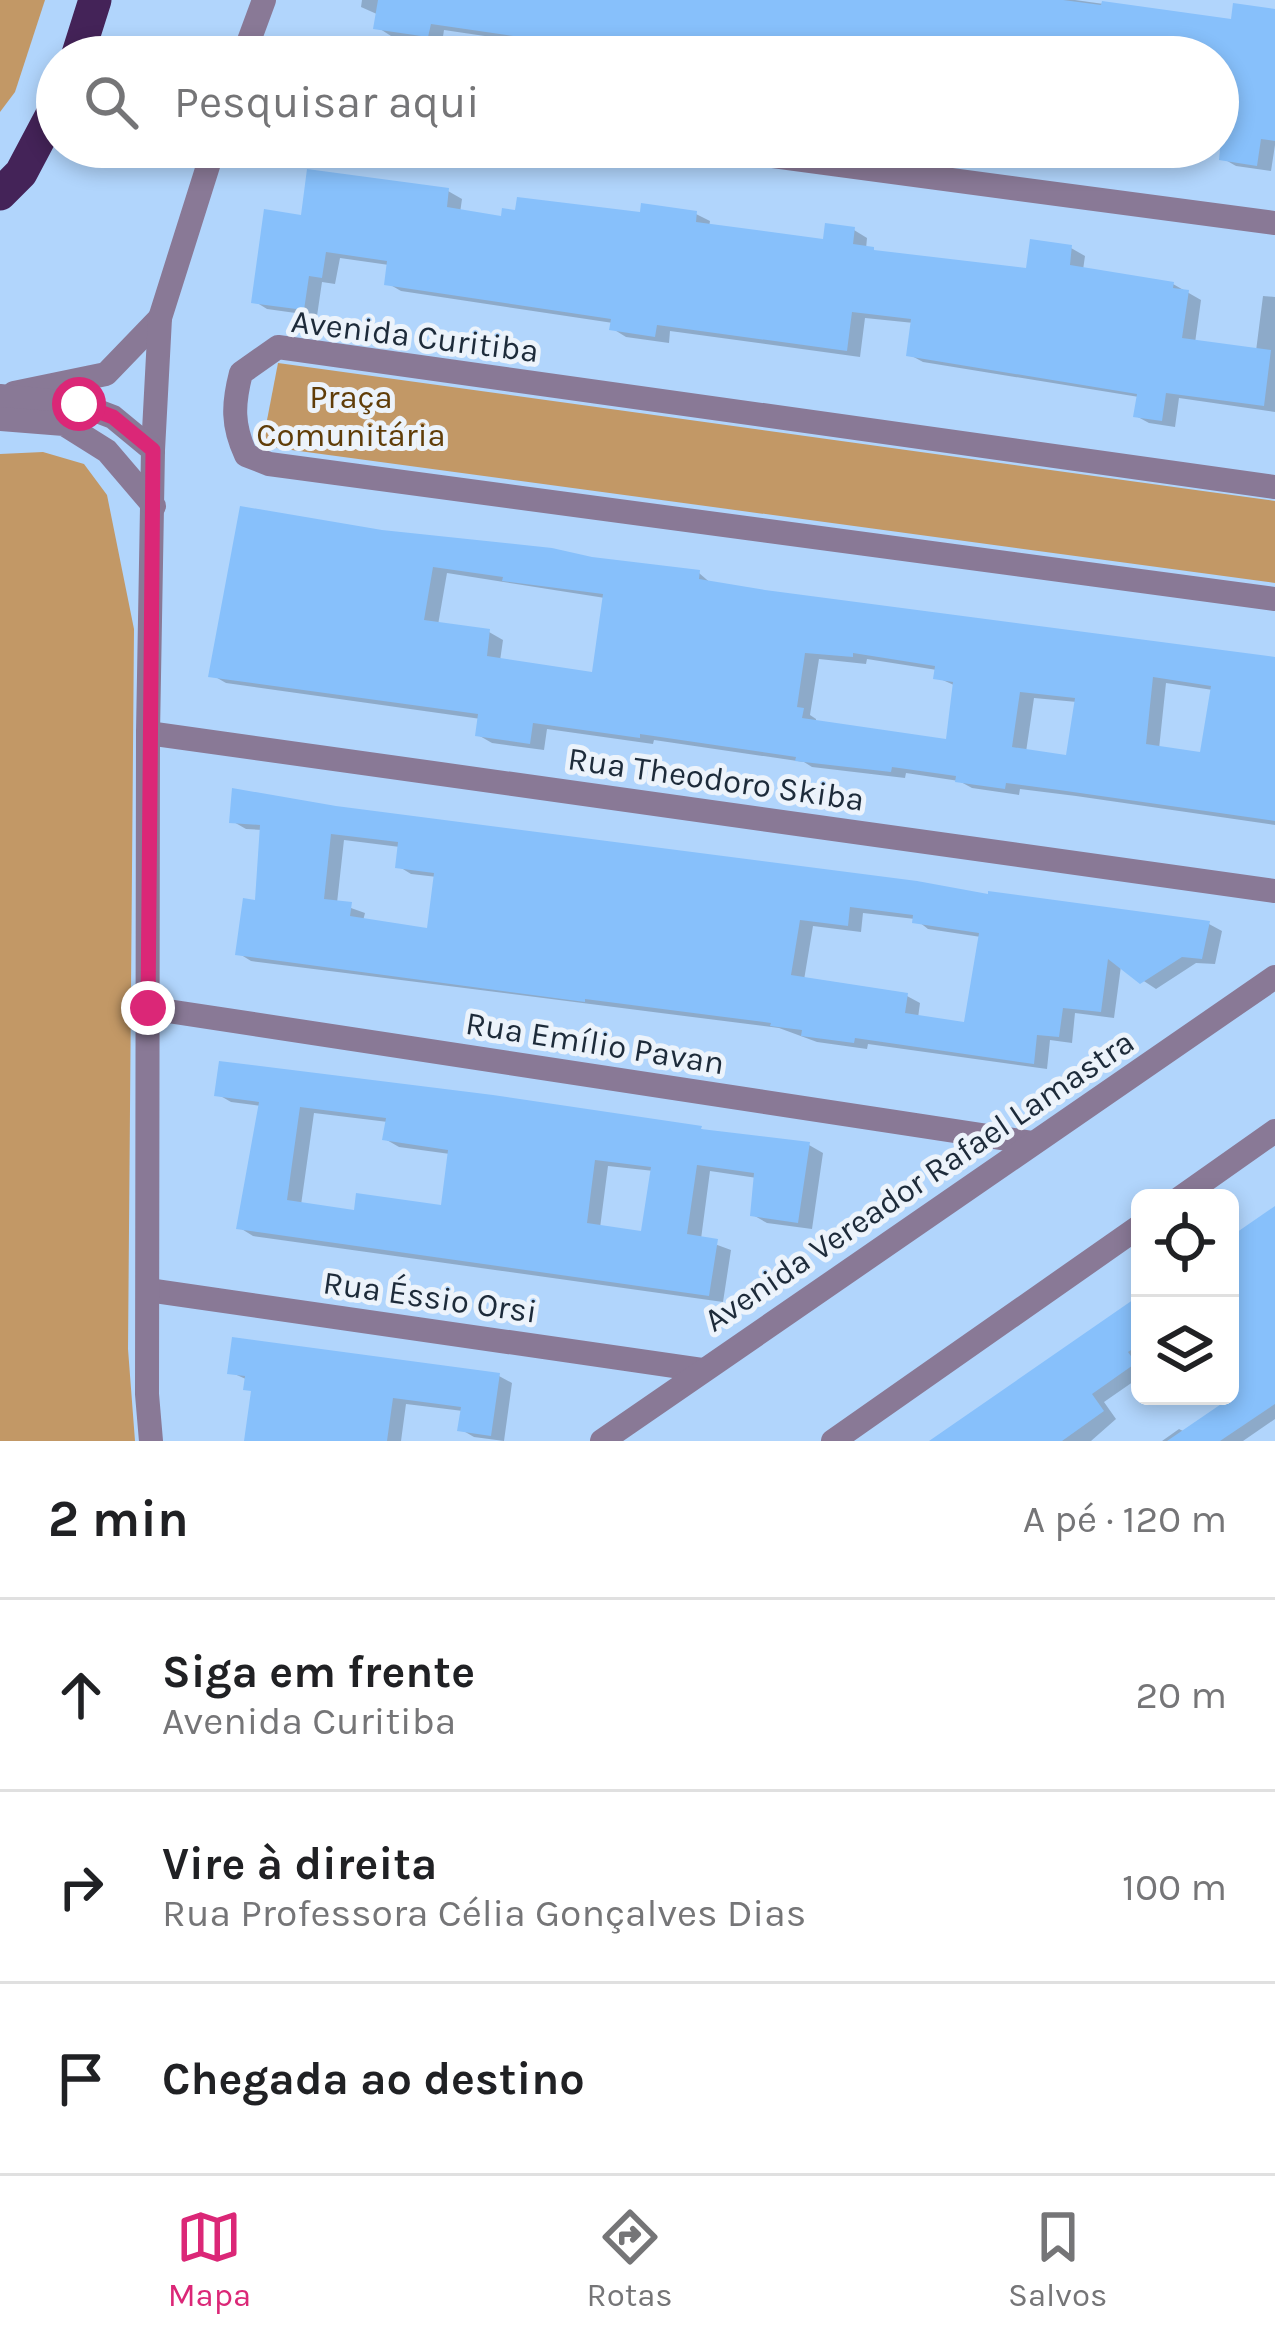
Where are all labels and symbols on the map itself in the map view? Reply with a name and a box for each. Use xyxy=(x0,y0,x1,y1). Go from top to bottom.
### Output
street label: Avenida Curitiba xyxy=(289,302,541,370)
route start xyxy=(52,377,106,431)
park label: Praça Comunitária xyxy=(256,378,446,454)
street label: Rua Theodoro Skiba xyxy=(565,739,867,819)
route end xyxy=(121,981,175,1035)
street label: Rua Emílio Pavan xyxy=(463,1004,727,1082)
street label: Avenida Vereador Rafael Lamastra xyxy=(697,1023,1141,1339)
street label: Rua Éssio Orsi xyxy=(321,1262,540,1331)

